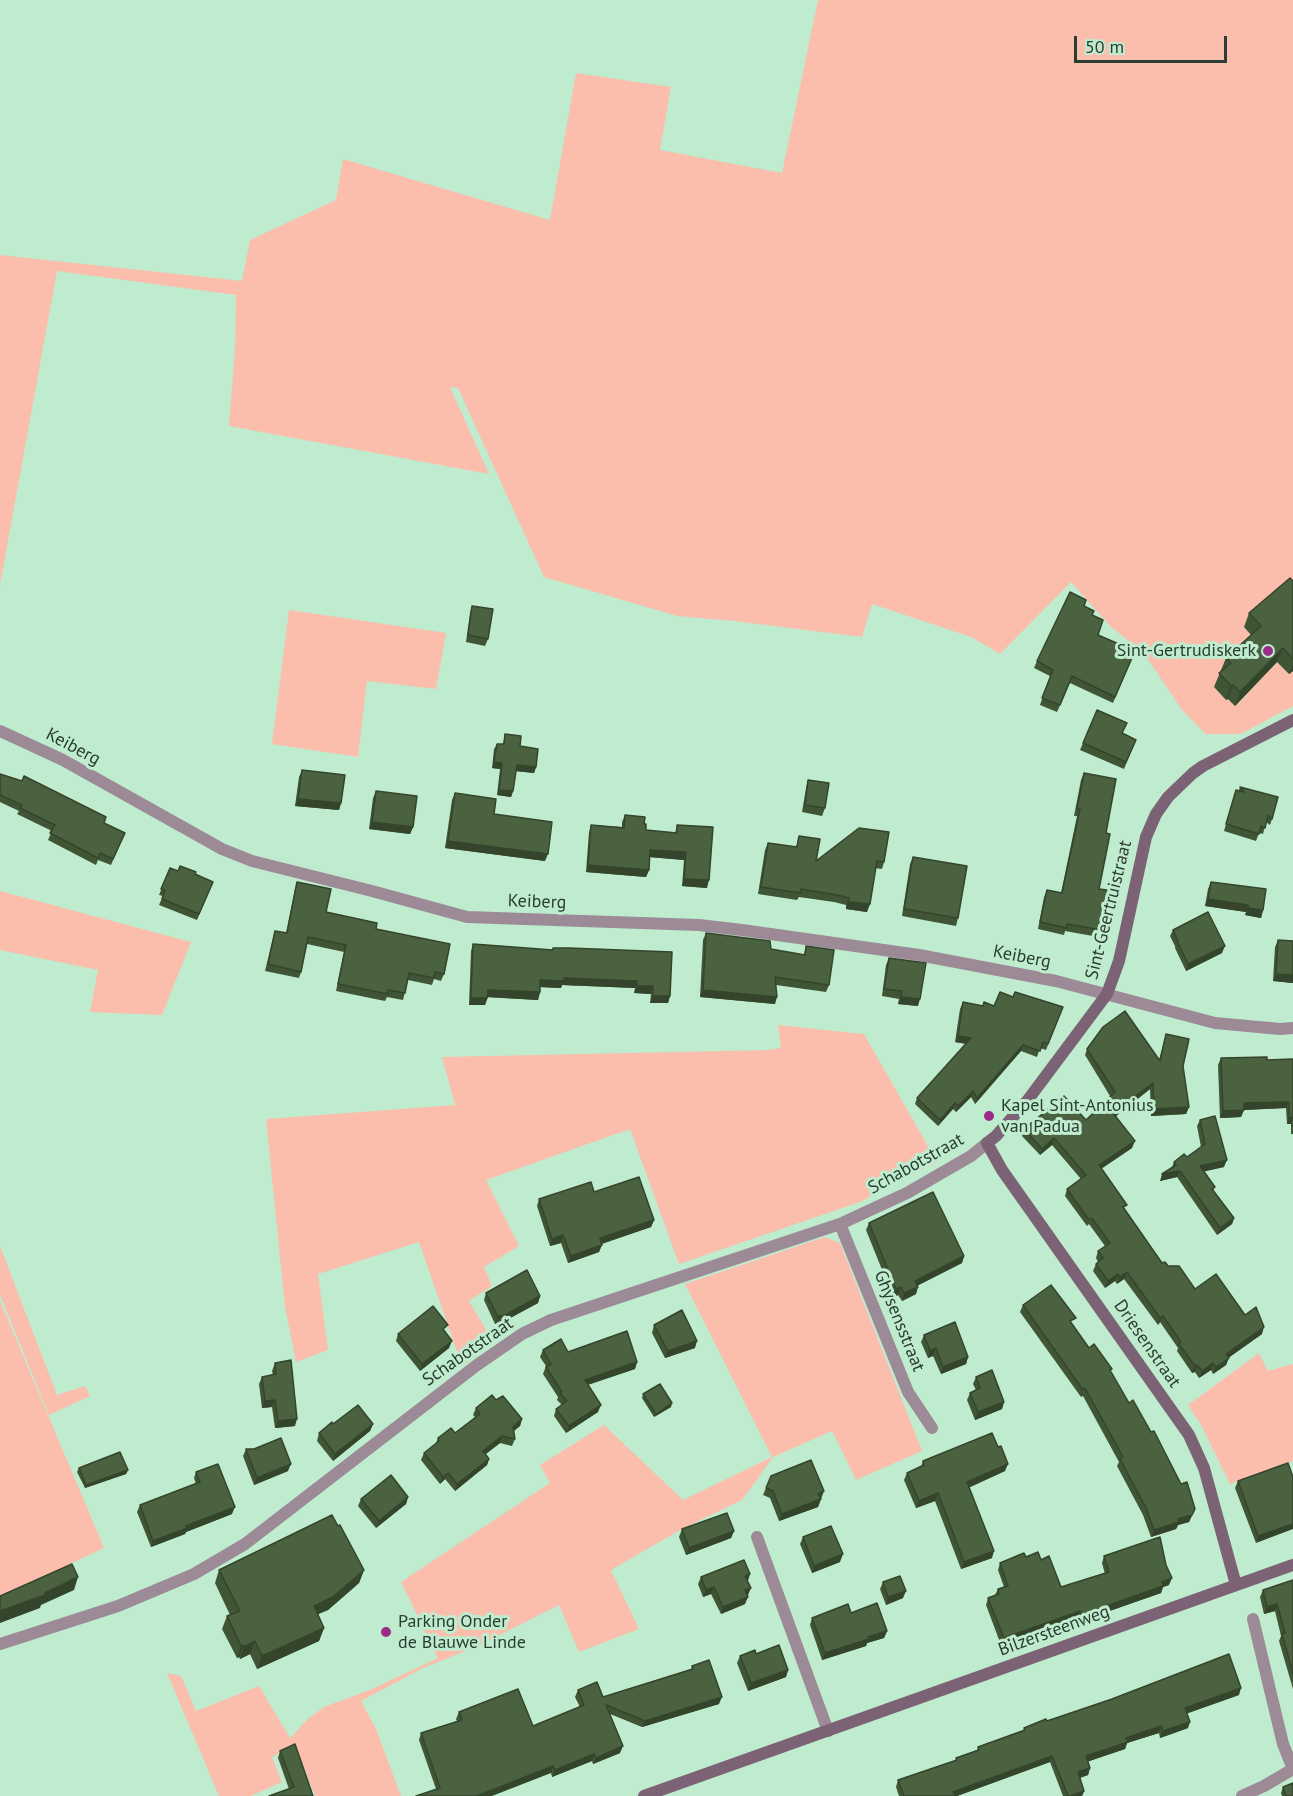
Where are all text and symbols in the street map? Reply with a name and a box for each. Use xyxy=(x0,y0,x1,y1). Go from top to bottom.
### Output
scale bar xyxy=(1077,24,1230,62)
text: 50 m xyxy=(1085,35,1124,58)
place label: Sint-Gertrudiskerk xyxy=(1117,640,1256,662)
marker: Sint-Gertrudiskerk xyxy=(1261,644,1275,658)
street label: Keiberg xyxy=(42,724,104,770)
street label: Sint-Geertruistraat xyxy=(1081,838,1137,982)
street label: Keiberg xyxy=(507,890,567,914)
street label: Keiberg xyxy=(991,941,1053,973)
place label: Kapel Sint-Antonius van Padua xyxy=(1001,1095,1153,1138)
marker: Kapel Sint-Antonius van Padua xyxy=(982,1109,996,1123)
street label: Schabotstraat xyxy=(865,1129,967,1199)
street label: Ghysensstraat xyxy=(869,1267,929,1375)
street label: Driesenstraat xyxy=(1109,1296,1185,1392)
street label: Schabotstraat xyxy=(419,1313,517,1391)
street label: Bilzersteenweg xyxy=(995,1601,1113,1661)
place label: Parking Onder de Blauwe Linde xyxy=(398,1611,526,1654)
marker: Parking Onder de Blauwe Linde xyxy=(379,1625,393,1639)

